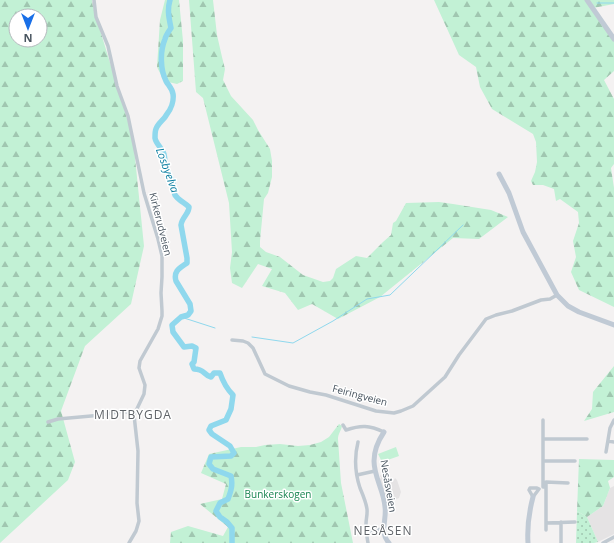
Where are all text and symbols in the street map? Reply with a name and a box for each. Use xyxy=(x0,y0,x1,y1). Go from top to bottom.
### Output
north arrow xyxy=(8,8,48,48)
text: N xyxy=(24,31,32,46)
water label: Losbyelva xyxy=(153,145,183,195)
street label: Kirkerudveien xyxy=(146,191,176,257)
street label: Feiringveien xyxy=(331,381,389,409)
district label: MIDTBYGDA xyxy=(94,406,172,423)
street label: Nesåsveien xyxy=(377,459,401,513)
park label: Bunkerskogen xyxy=(245,487,311,501)
district label: NESÅSEN xyxy=(353,522,413,539)

